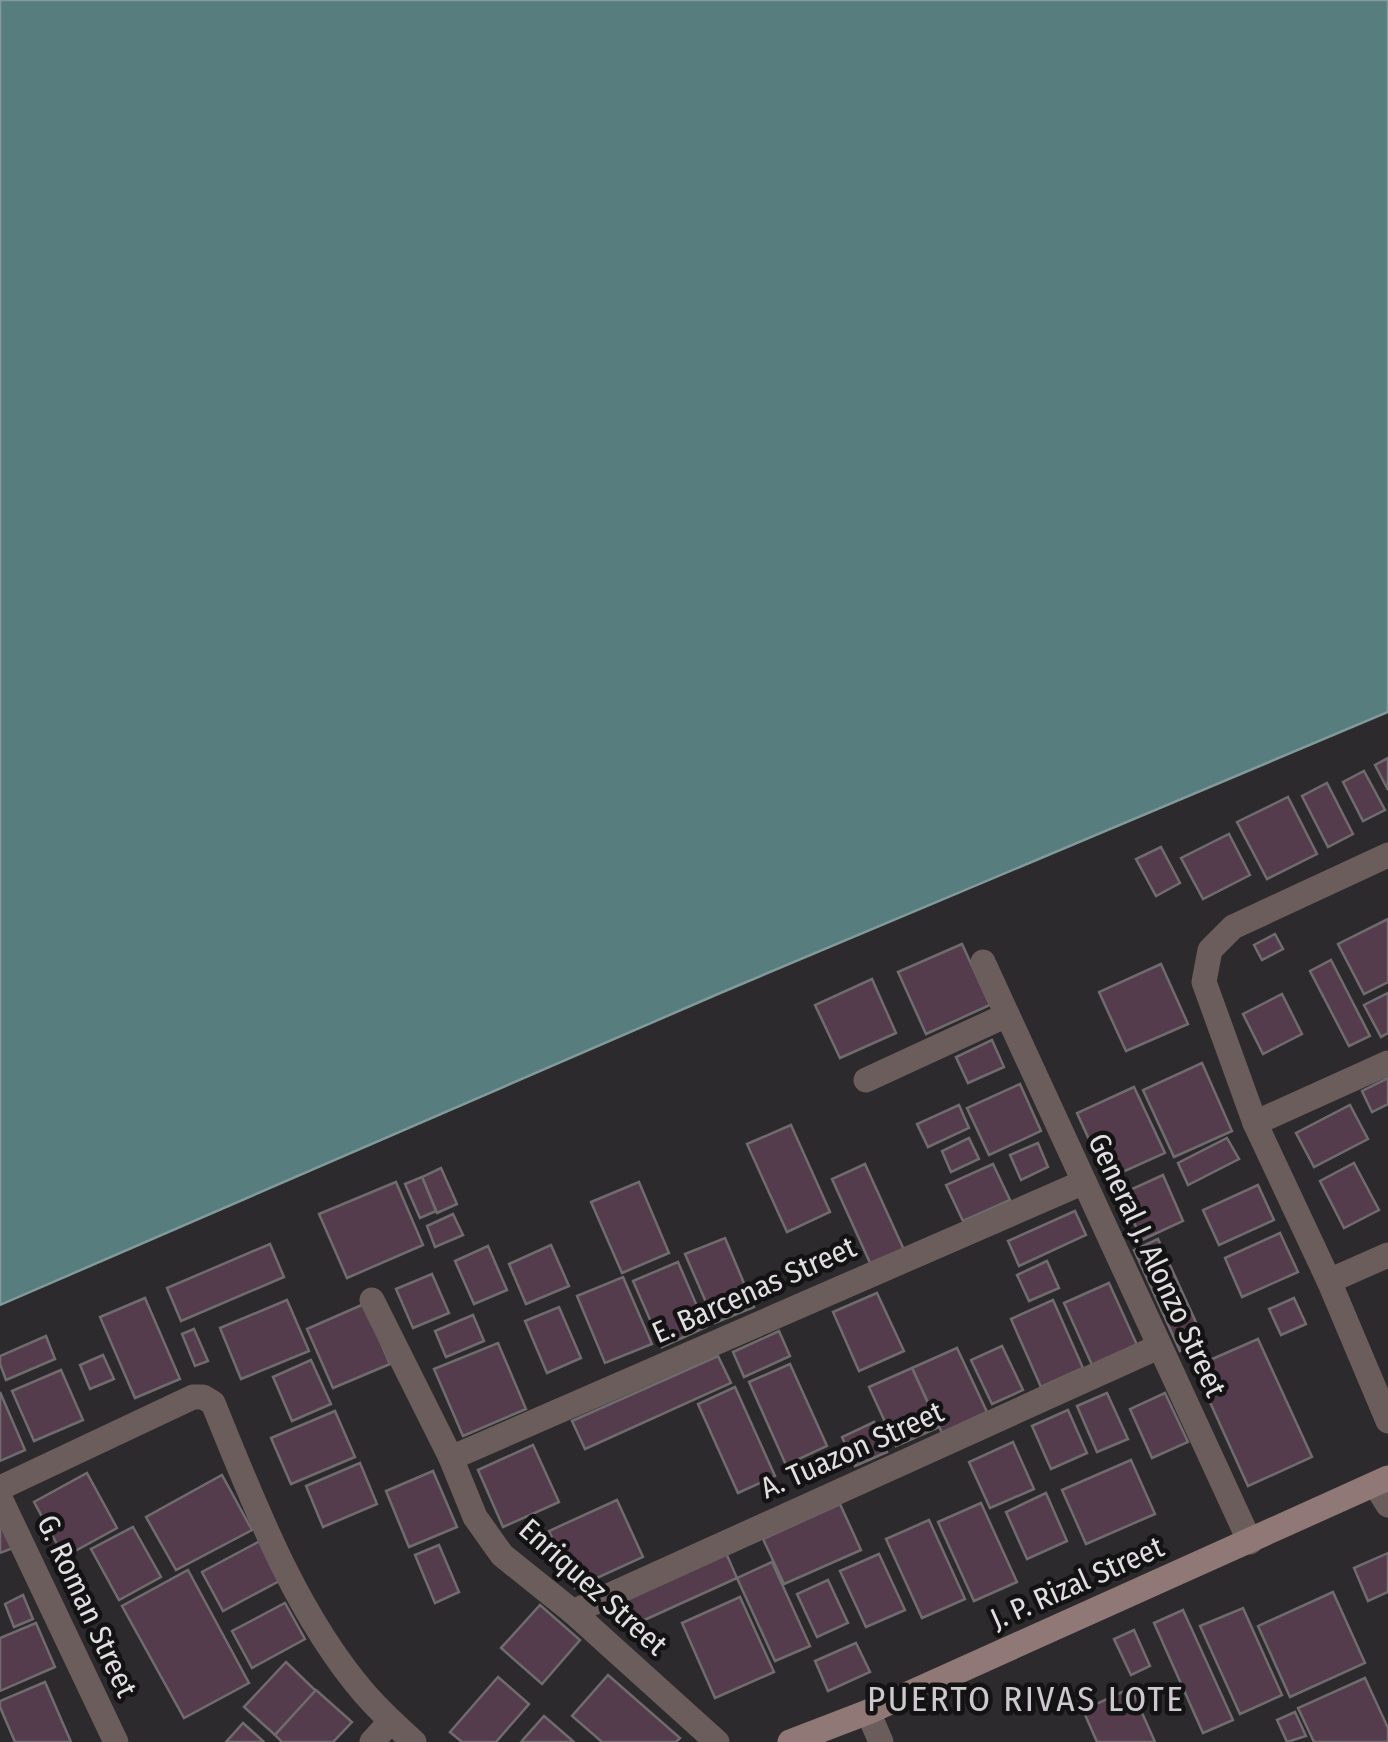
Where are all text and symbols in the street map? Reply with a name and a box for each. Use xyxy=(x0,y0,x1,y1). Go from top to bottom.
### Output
street label: General J. Alonzo Street xyxy=(1080,1128,1234,1403)
street label: E. Barcenas Street xyxy=(647,1229,862,1351)
street label: A. Tuazon Street xyxy=(755,1394,949,1506)
street label: G. Roman Street xyxy=(29,1509,145,1703)
street label: Enriquez Street xyxy=(512,1511,675,1663)
street label: J. P. Rizal Street xyxy=(985,1529,1169,1637)
district label: PUERTO RIVAS LOTE xyxy=(867,1678,1185,1720)

